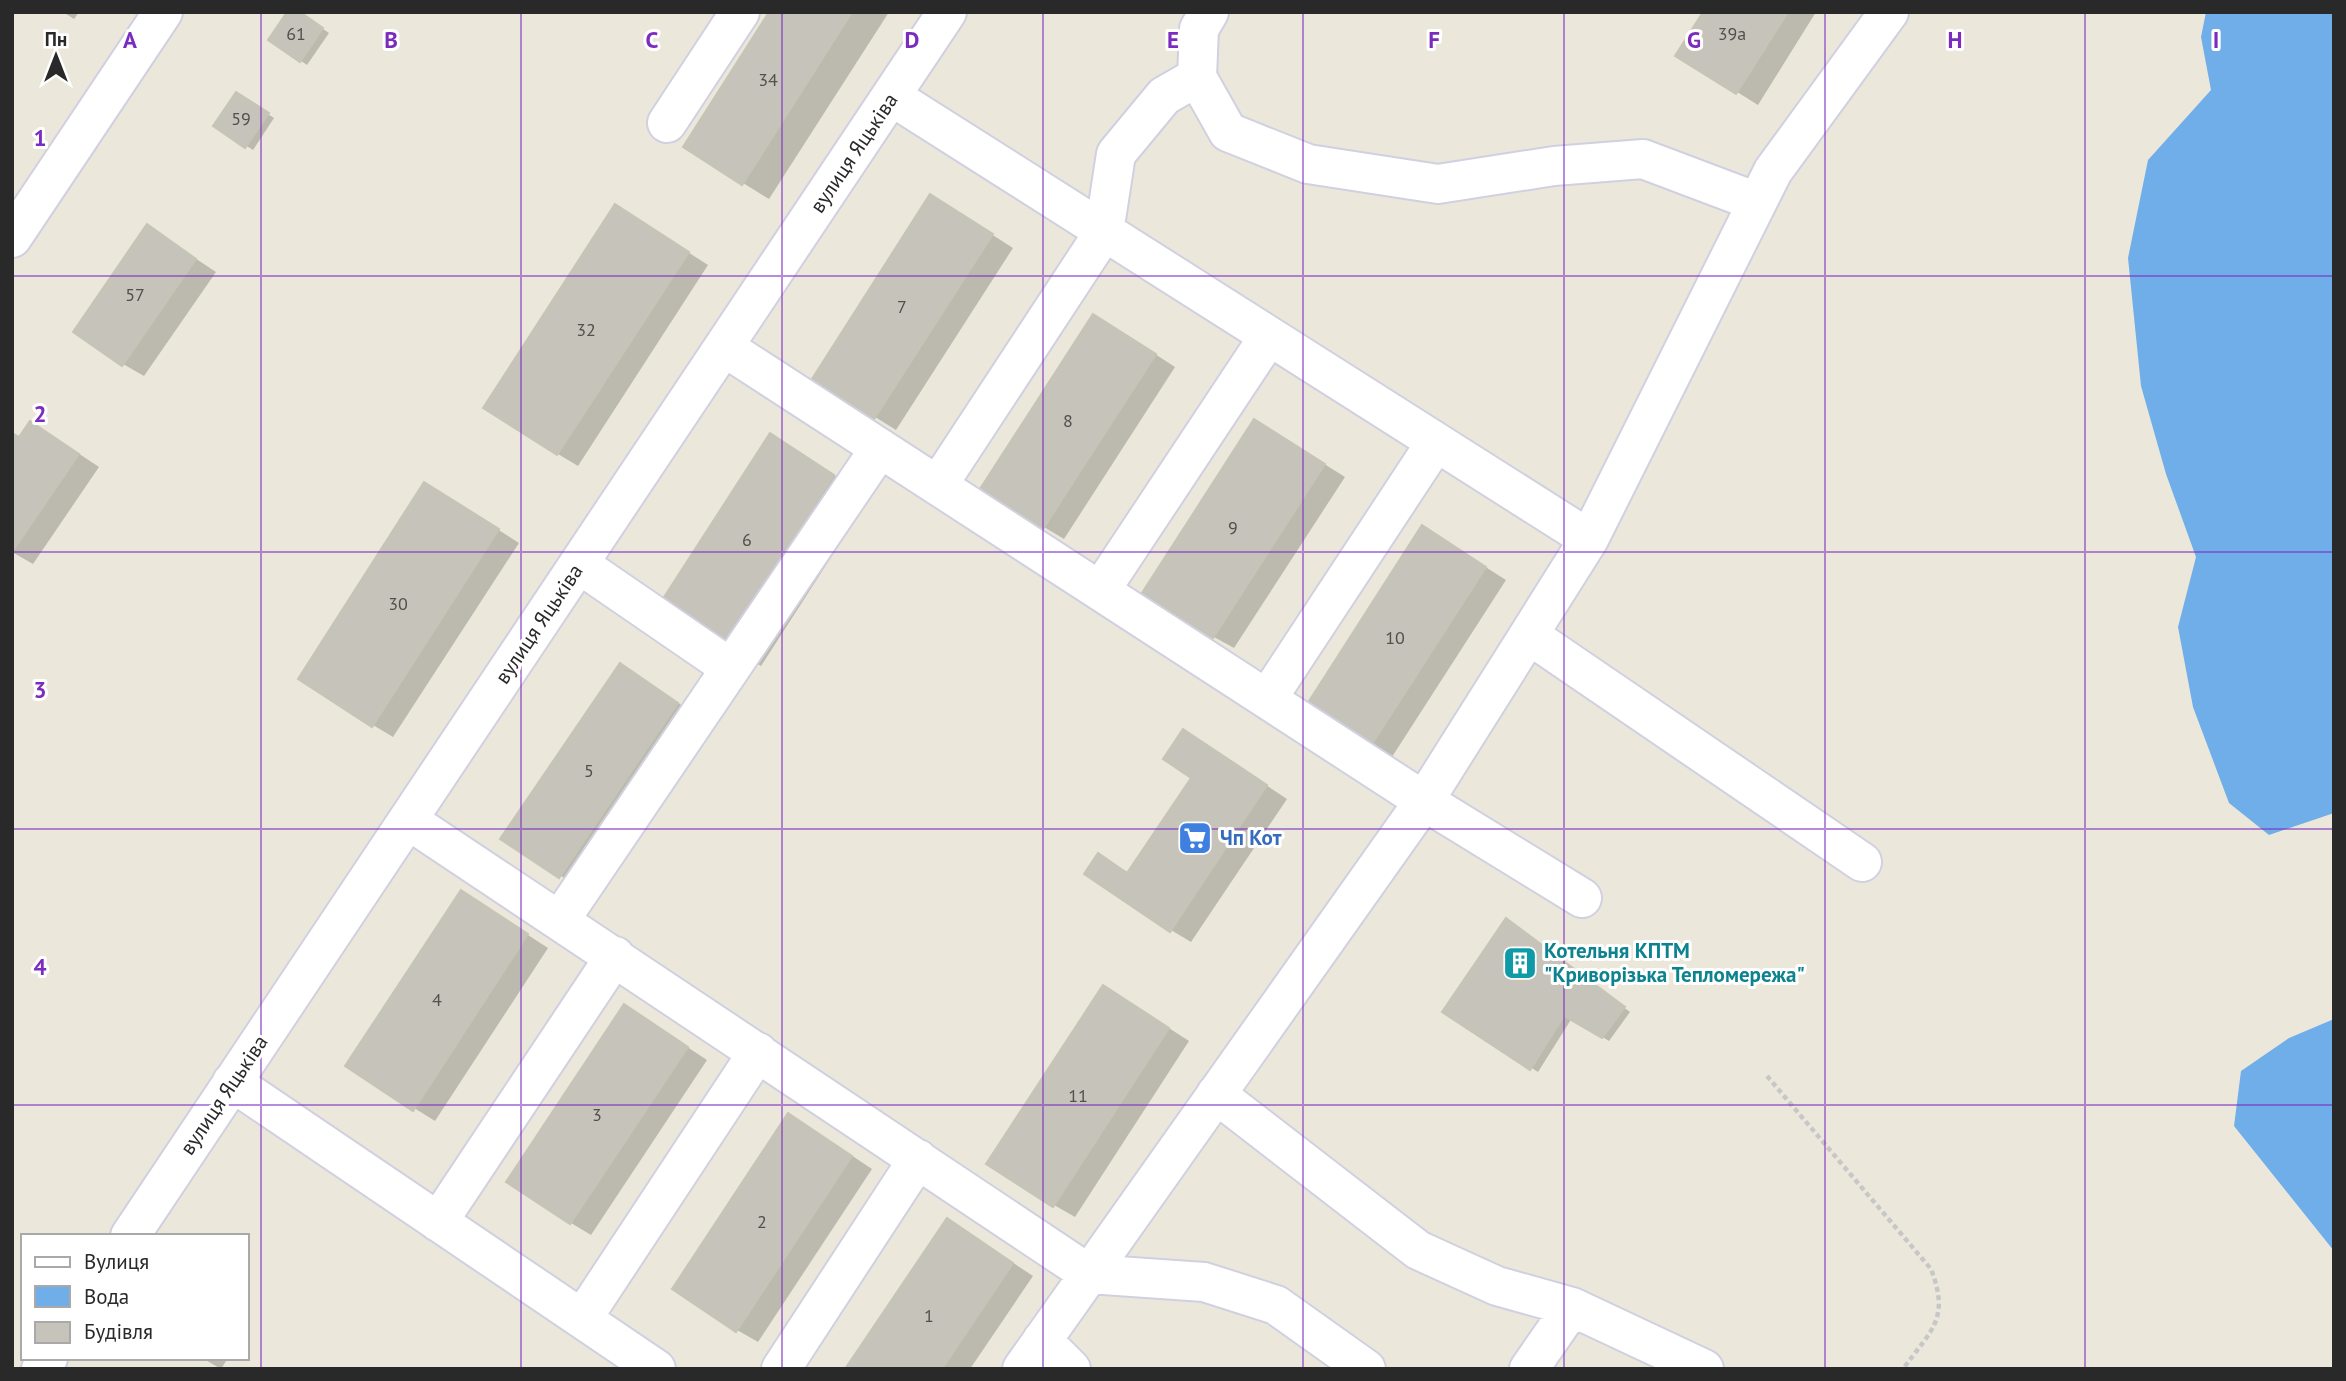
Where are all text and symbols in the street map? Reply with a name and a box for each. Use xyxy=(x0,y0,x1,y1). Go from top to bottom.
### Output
north arrow xyxy=(21,21,91,91)
house number: 61 xyxy=(286,22,306,45)
house number: 39а xyxy=(1718,22,1746,45)
text: A xyxy=(123,25,137,54)
text: B xyxy=(384,25,398,54)
text: C xyxy=(646,25,659,54)
text: D xyxy=(905,25,919,54)
text: E xyxy=(1167,25,1179,54)
text: F xyxy=(1428,25,1440,54)
text: G xyxy=(1687,25,1701,54)
text: H xyxy=(1948,25,1962,54)
text: I xyxy=(2213,25,2219,54)
text: Пн xyxy=(45,27,67,51)
house number: 34 xyxy=(758,68,778,91)
street label: вулиця Яцьківа xyxy=(804,88,904,218)
house number: 59 xyxy=(231,107,251,130)
text: 1 xyxy=(33,123,47,152)
house number: 57 xyxy=(125,283,145,306)
house number: 7 xyxy=(897,295,907,318)
house number: 32 xyxy=(576,318,596,341)
text: 2 xyxy=(33,399,47,428)
house number: 8 xyxy=(1063,409,1073,432)
house number: 9 xyxy=(1228,516,1238,539)
house number: 6 xyxy=(742,528,752,551)
street label: вулиця Яцьківа xyxy=(489,559,589,689)
house number: 30 xyxy=(388,592,408,615)
house number: 10 xyxy=(1385,626,1405,649)
text: 3 xyxy=(33,675,47,704)
house number: 5 xyxy=(584,759,594,782)
supermarket icon: Чп Кот xyxy=(1176,819,1214,857)
place label: Чп Кот xyxy=(1220,824,1282,851)
place label: Котельня КПТМ "Криворізька Тепломережа" xyxy=(1544,937,1805,988)
building icon: Котельня КПТМ "Криворізька Тепломережа" xyxy=(1501,944,1539,982)
text: 4 xyxy=(33,952,47,981)
house number: 4 xyxy=(432,988,442,1011)
street label: вулиця Яцьківа xyxy=(174,1030,274,1160)
house number: 11 xyxy=(1068,1084,1088,1107)
house number: 3 xyxy=(592,1103,602,1126)
house number: 2 xyxy=(757,1210,767,1233)
legend xyxy=(21,1234,248,1360)
text: Вулиця xyxy=(84,1248,149,1275)
text: Вода xyxy=(84,1283,129,1310)
house number: 1 xyxy=(924,1304,934,1327)
text: Будівля xyxy=(84,1318,153,1345)

